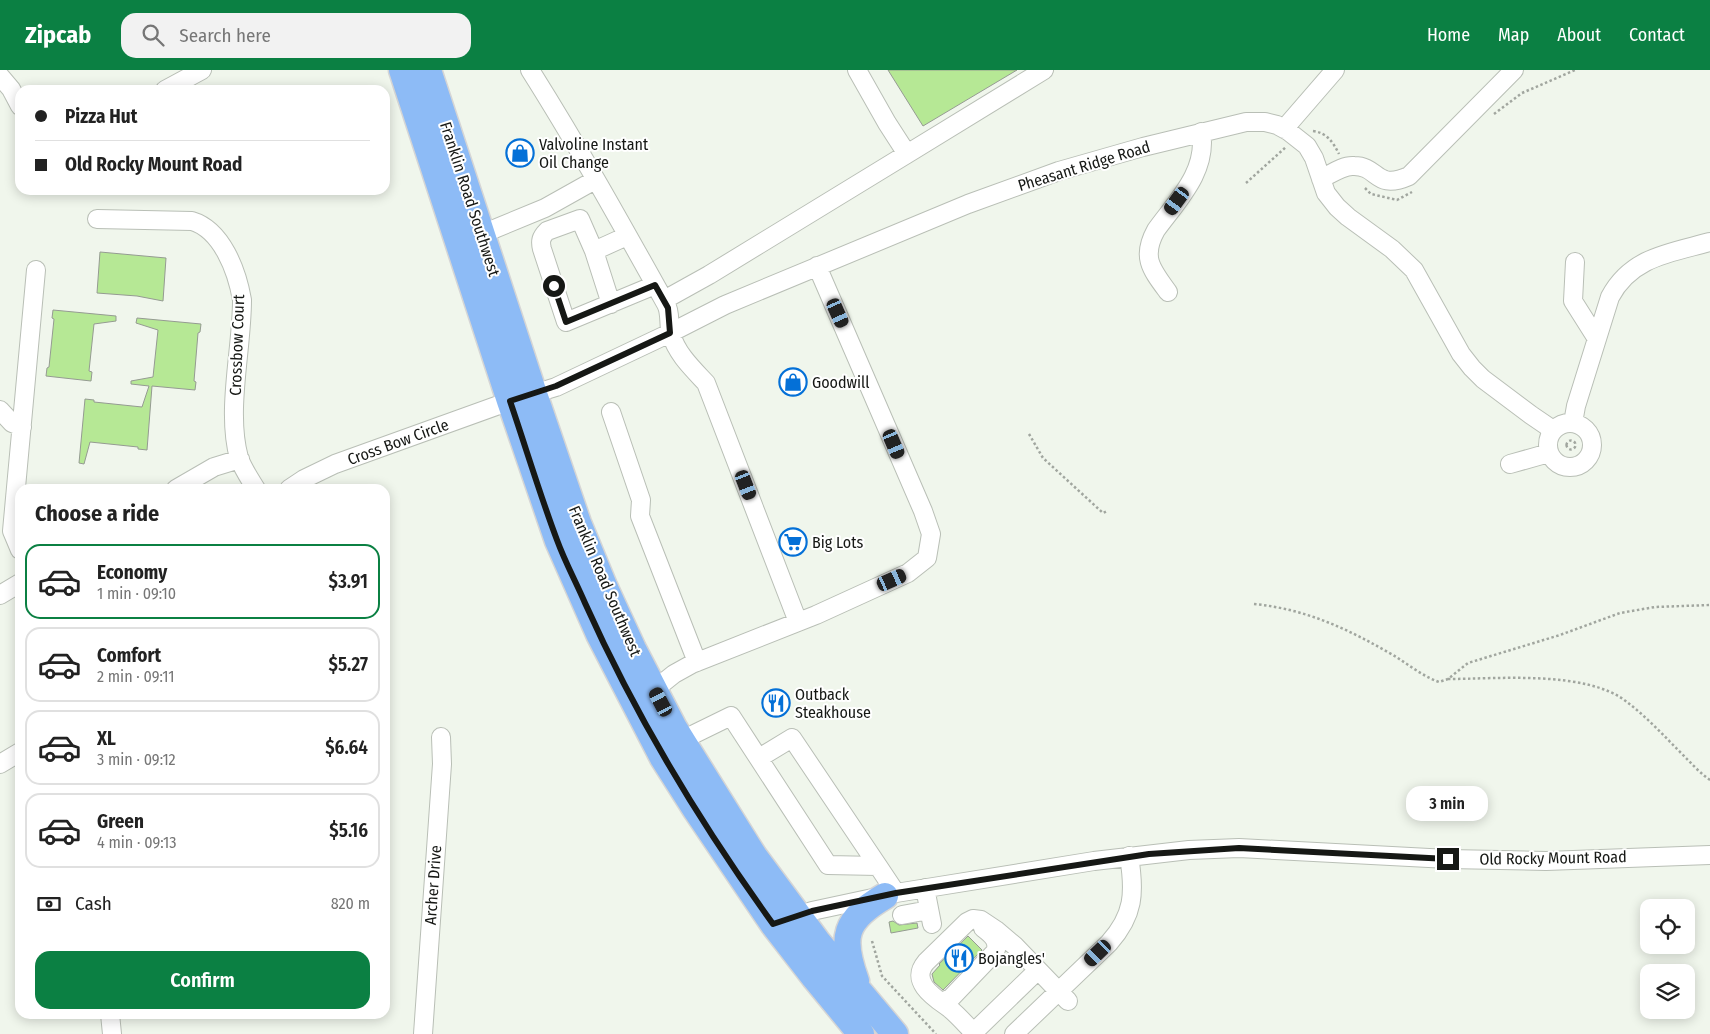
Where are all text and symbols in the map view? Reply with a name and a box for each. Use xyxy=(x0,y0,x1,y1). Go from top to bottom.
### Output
search box xyxy=(121,13,471,58)
text: Zipcab xyxy=(25,21,91,49)
icon: search xyxy=(139,21,167,49)
text: Search here xyxy=(179,24,271,47)
text: Home xyxy=(1427,24,1470,46)
text: Map xyxy=(1498,24,1529,46)
text: About xyxy=(1557,24,1601,46)
text: Contact xyxy=(1629,24,1685,46)
text: Pizza Hut xyxy=(65,105,137,128)
street label: Franklin Road Southwest xyxy=(436,119,504,279)
place label: Valvoline Instant Oil Change xyxy=(539,135,649,172)
street label: Pheasant Ridge Road xyxy=(1016,137,1152,195)
shop icon: Valvoline Instant Oil Change xyxy=(505,138,535,168)
text: Old Rocky Mount Road xyxy=(65,153,242,176)
car xyxy=(1162,184,1191,218)
route start xyxy=(543,275,565,297)
street label: Crossbow Court xyxy=(226,293,248,396)
car xyxy=(825,296,850,330)
shop icon: Goodwill xyxy=(778,367,808,397)
place label: Goodwill xyxy=(812,373,870,392)
street label: Cross Bow Circle xyxy=(345,415,451,469)
car xyxy=(881,427,906,461)
car xyxy=(733,468,758,502)
text: Choose a ride xyxy=(35,500,159,527)
street label: Franklin Road Southwest xyxy=(565,503,646,660)
supermarket icon: Big Lots xyxy=(778,527,808,557)
place label: Big Lots xyxy=(812,533,863,552)
icon: car xyxy=(37,559,82,604)
text: Economy xyxy=(97,561,167,584)
car xyxy=(875,567,908,593)
text: $3.91 xyxy=(329,570,368,593)
text: 1 min · 09:10 xyxy=(97,584,176,603)
icon: car xyxy=(37,642,82,687)
text: Comfort xyxy=(97,644,161,667)
text: $5.27 xyxy=(329,653,368,676)
text: 2 min · 09:11 xyxy=(97,667,174,686)
car xyxy=(647,685,674,719)
place label: Outback Steakhouse xyxy=(795,685,871,722)
restaurant icon: Outback Steakhouse xyxy=(761,688,791,718)
icon: car xyxy=(37,725,82,770)
text: XL xyxy=(97,727,116,750)
text: $6.64 xyxy=(325,736,368,759)
text: 3 min · 09:12 xyxy=(97,750,176,769)
callout: 3 min xyxy=(1407,786,1489,822)
text: 3 min xyxy=(1429,794,1465,813)
icon: car xyxy=(37,808,82,853)
text: Green xyxy=(97,810,144,833)
text: $5.16 xyxy=(329,819,368,842)
text: 4 min · 09:13 xyxy=(97,833,176,852)
street label: Archer Drive xyxy=(421,844,445,926)
street label: Old Rocky Mount Road xyxy=(1479,847,1627,869)
route end xyxy=(1437,848,1459,870)
icon: cash xyxy=(35,890,63,918)
text: Cash xyxy=(75,892,112,915)
text: 820 m xyxy=(331,894,370,913)
map controls xyxy=(1640,899,1695,1019)
button: locate xyxy=(1640,899,1695,954)
car xyxy=(1082,937,1114,969)
restaurant icon: Bojangles' xyxy=(944,943,974,973)
place label: Bojangles' xyxy=(978,949,1045,968)
button: Confirm xyxy=(35,951,370,1009)
button: layers xyxy=(1640,964,1695,1019)

